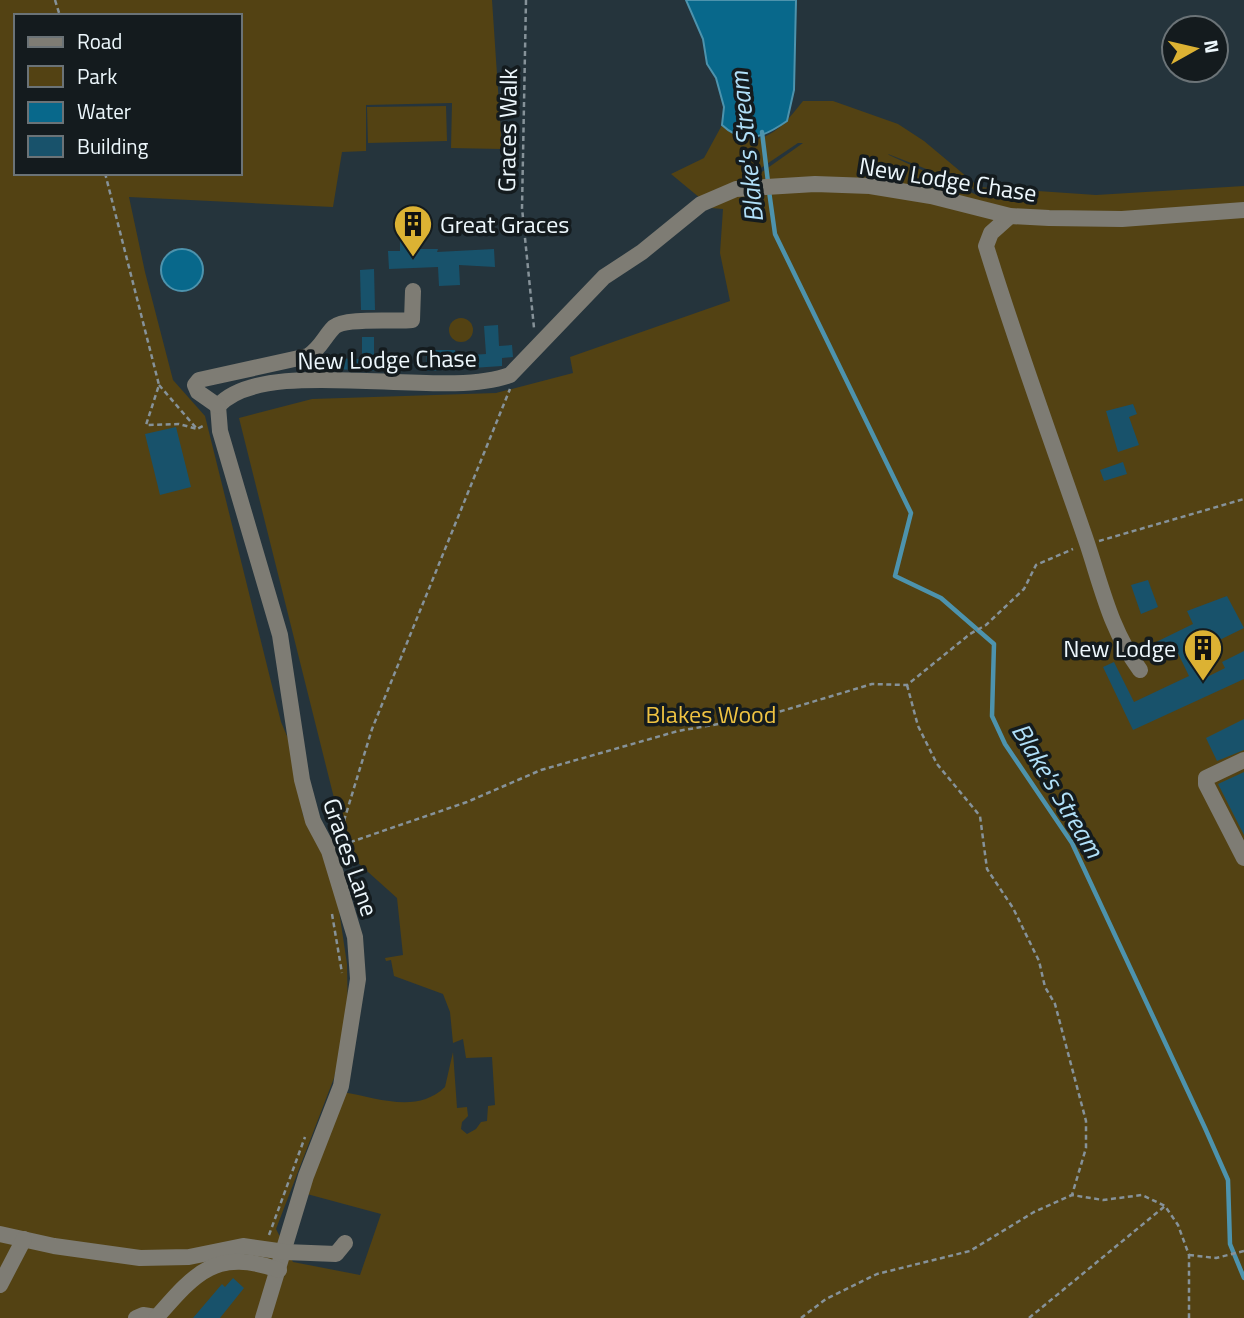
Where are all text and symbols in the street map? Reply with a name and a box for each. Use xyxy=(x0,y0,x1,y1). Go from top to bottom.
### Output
legend xyxy=(14,14,242,175)
north arrow xyxy=(1160,14,1230,84)
text: Road xyxy=(77,25,122,57)
text: N xyxy=(1197,38,1228,55)
text: Park xyxy=(77,60,117,92)
street label: Graces Walk xyxy=(488,67,526,192)
water label: Blake's Stream xyxy=(719,69,773,224)
text: Water xyxy=(77,95,131,127)
text: Building xyxy=(77,130,149,162)
street label: New Lodge Chase xyxy=(857,147,1039,211)
building icon: Great Graces xyxy=(392,203,434,258)
place label: Great Graces xyxy=(440,206,569,242)
street label: New Lodge Chase xyxy=(297,339,477,379)
building icon: New Lodge xyxy=(1182,627,1224,682)
place label: New Lodge xyxy=(1063,630,1176,666)
park label: Blakes Wood xyxy=(646,696,776,732)
water label: Blake's Stream xyxy=(1002,715,1114,866)
street label: Graces Lane xyxy=(314,793,388,921)

